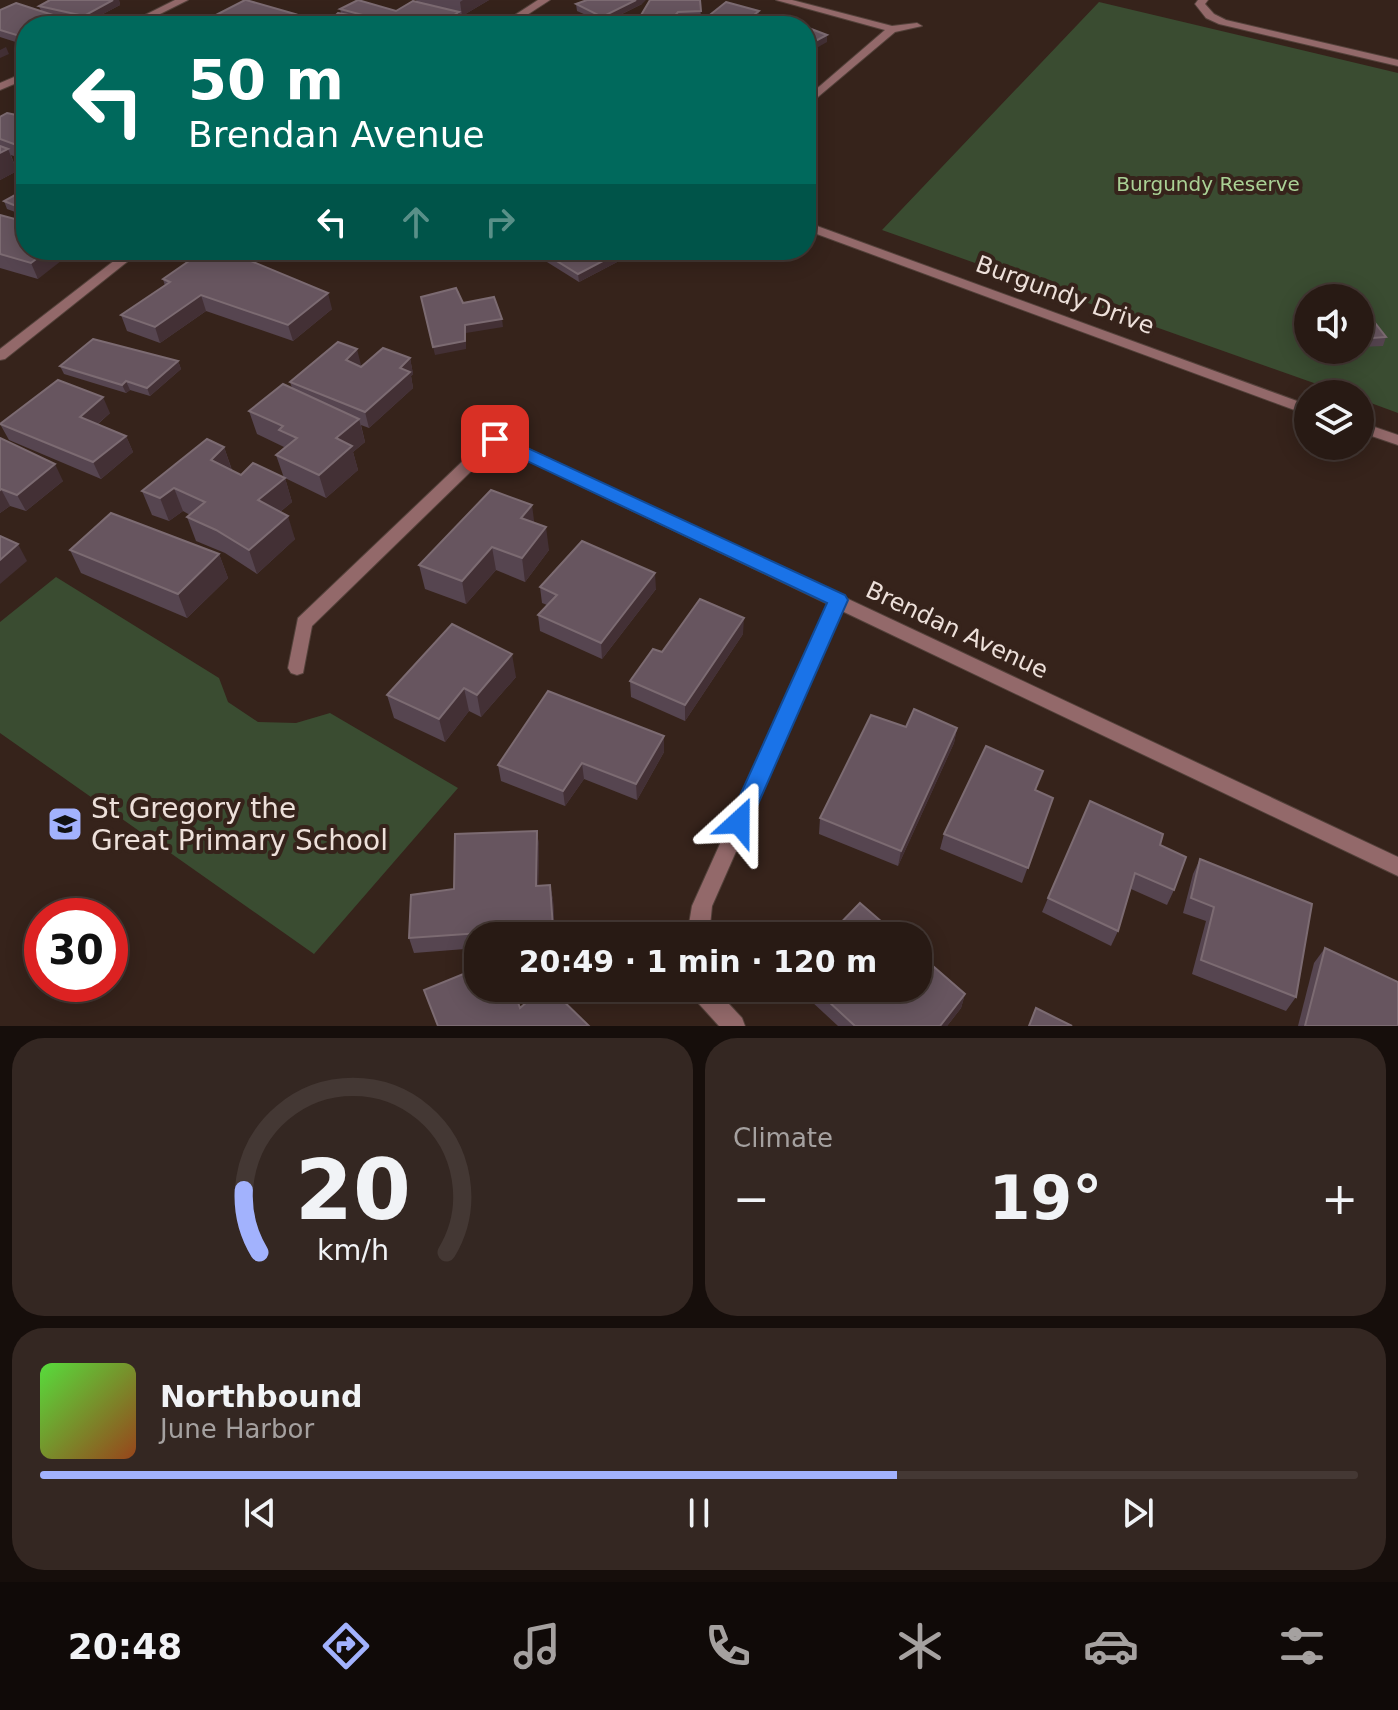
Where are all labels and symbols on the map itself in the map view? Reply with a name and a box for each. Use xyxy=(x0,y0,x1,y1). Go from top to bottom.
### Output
park label: Burgundy Reserve xyxy=(1116,172,1300,196)
street label: Burgundy Drive xyxy=(972,250,1158,340)
pin xyxy=(461,405,529,473)
street label: Brendan Avenue xyxy=(861,576,1053,684)
position arrow xyxy=(697,780,781,864)
place label: St Gregory the Great Primary School xyxy=(91,792,388,857)
school or university icon: St Gregory the Great Primary School xyxy=(46,805,84,843)
speed limit sign: 30 xyxy=(24,898,128,1002)

